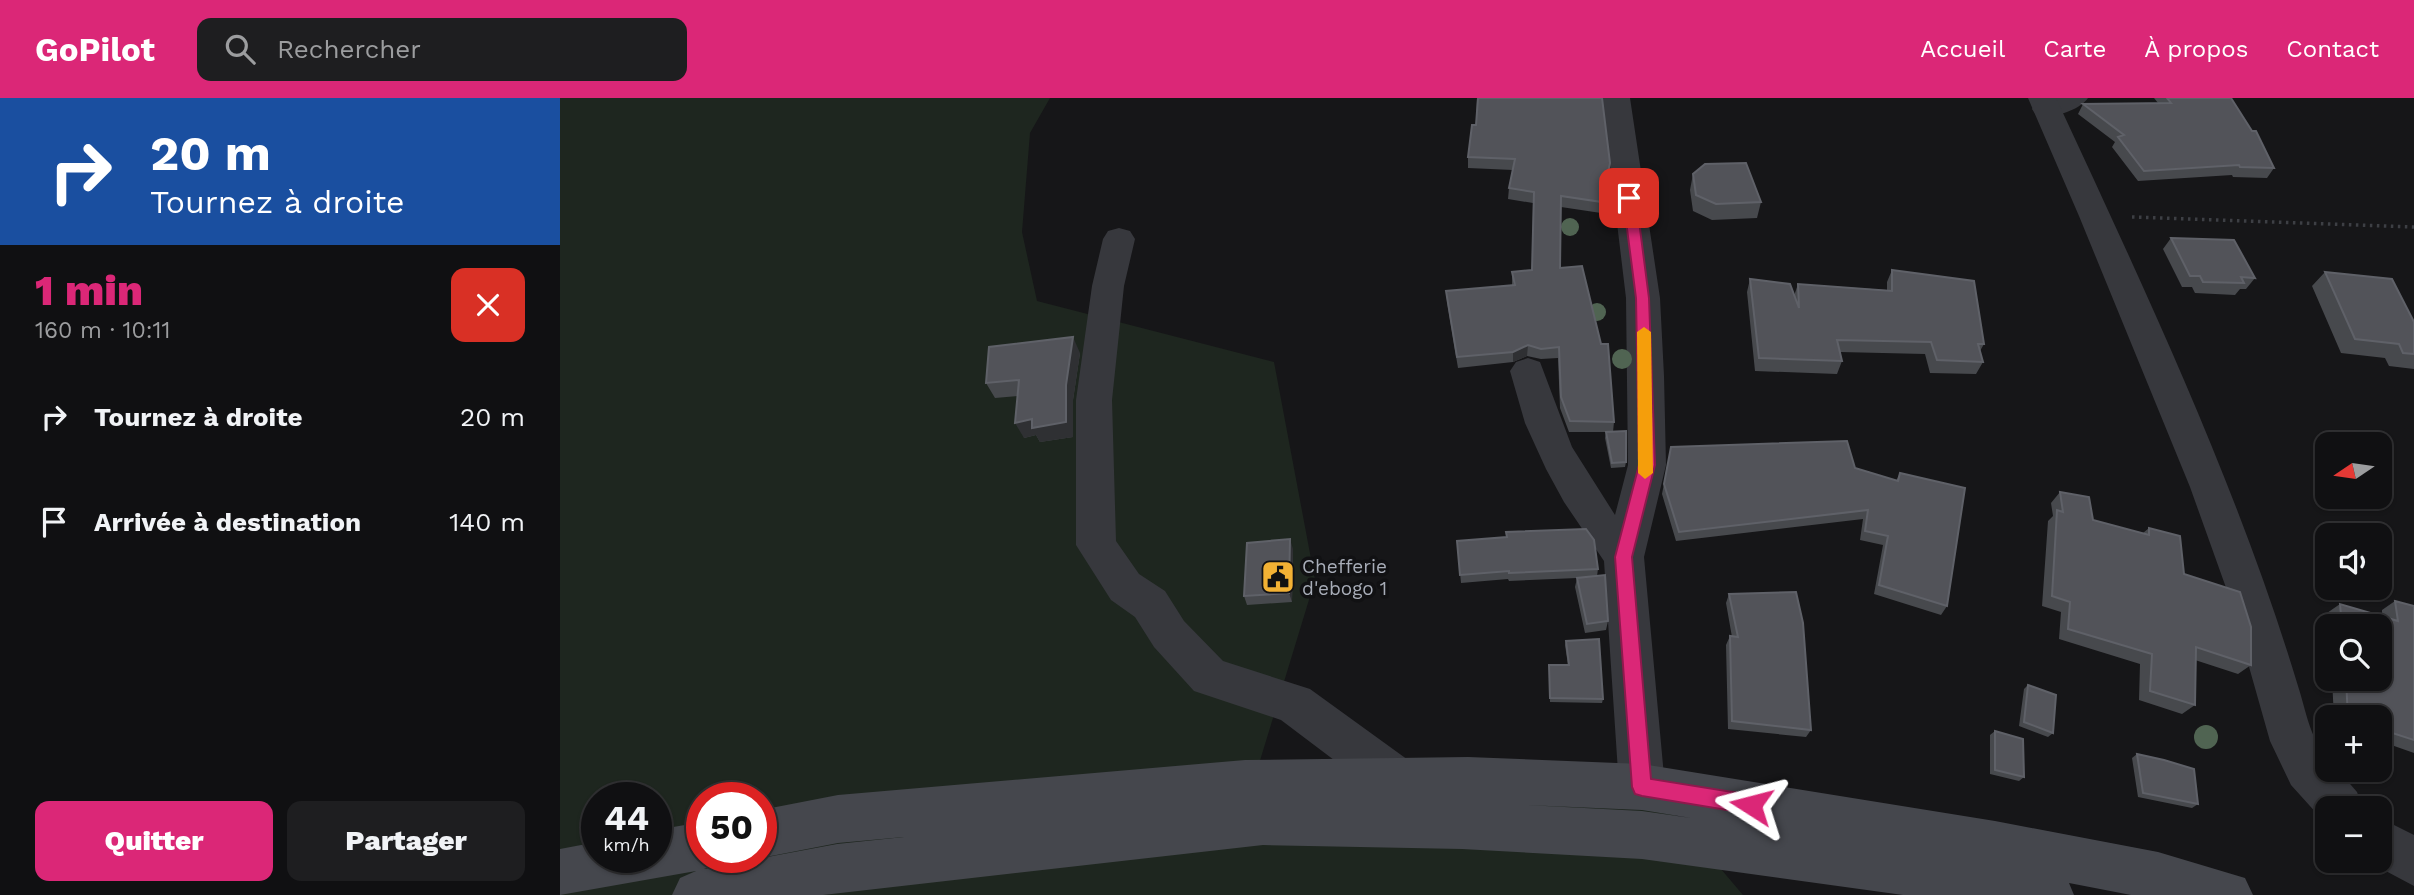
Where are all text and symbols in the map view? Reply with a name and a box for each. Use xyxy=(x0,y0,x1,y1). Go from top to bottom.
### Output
search box xyxy=(197,18,687,81)
text: GoPilot xyxy=(35,30,155,69)
icon: search xyxy=(221,30,259,68)
text: Rechercher xyxy=(277,34,421,64)
text: Accueil xyxy=(1920,35,2005,63)
text: Carte xyxy=(2043,35,2106,63)
text: À propos xyxy=(2144,35,2248,63)
text: Contact xyxy=(2286,35,2379,63)
text: 20 m xyxy=(150,124,271,182)
icon: right xyxy=(35,126,126,217)
pin xyxy=(1599,168,1659,228)
icon: arrive xyxy=(1610,179,1648,217)
text: Tournez à droite xyxy=(150,183,405,221)
text: 1 min xyxy=(35,266,143,315)
button: close xyxy=(451,268,525,342)
text: 160 m · 10:11 xyxy=(35,317,170,344)
icon: right xyxy=(35,398,73,436)
text: Tournez à droite xyxy=(94,402,303,432)
text: 20 m xyxy=(460,402,525,432)
north arrow xyxy=(2315,432,2392,509)
map controls xyxy=(2315,432,2392,873)
icon: arrive xyxy=(35,503,73,541)
text: Arrivée à destination xyxy=(94,507,361,537)
text: 140 m xyxy=(449,507,525,537)
button: sound xyxy=(2315,523,2392,600)
place label: Chefferie d'ebogo 1 xyxy=(1302,555,1387,600)
public building icon: Chefferie d'ebogo 1 xyxy=(1259,558,1297,596)
button: search xyxy=(2315,614,2392,691)
button: + xyxy=(2315,705,2392,782)
position arrow xyxy=(1714,768,1788,842)
speed limit sign: 50 xyxy=(686,782,777,873)
button: − xyxy=(2315,796,2392,873)
text: 44 xyxy=(604,797,649,839)
button: Quitter xyxy=(35,801,273,881)
button: Partager xyxy=(287,801,525,881)
text: km/h xyxy=(603,834,650,855)

